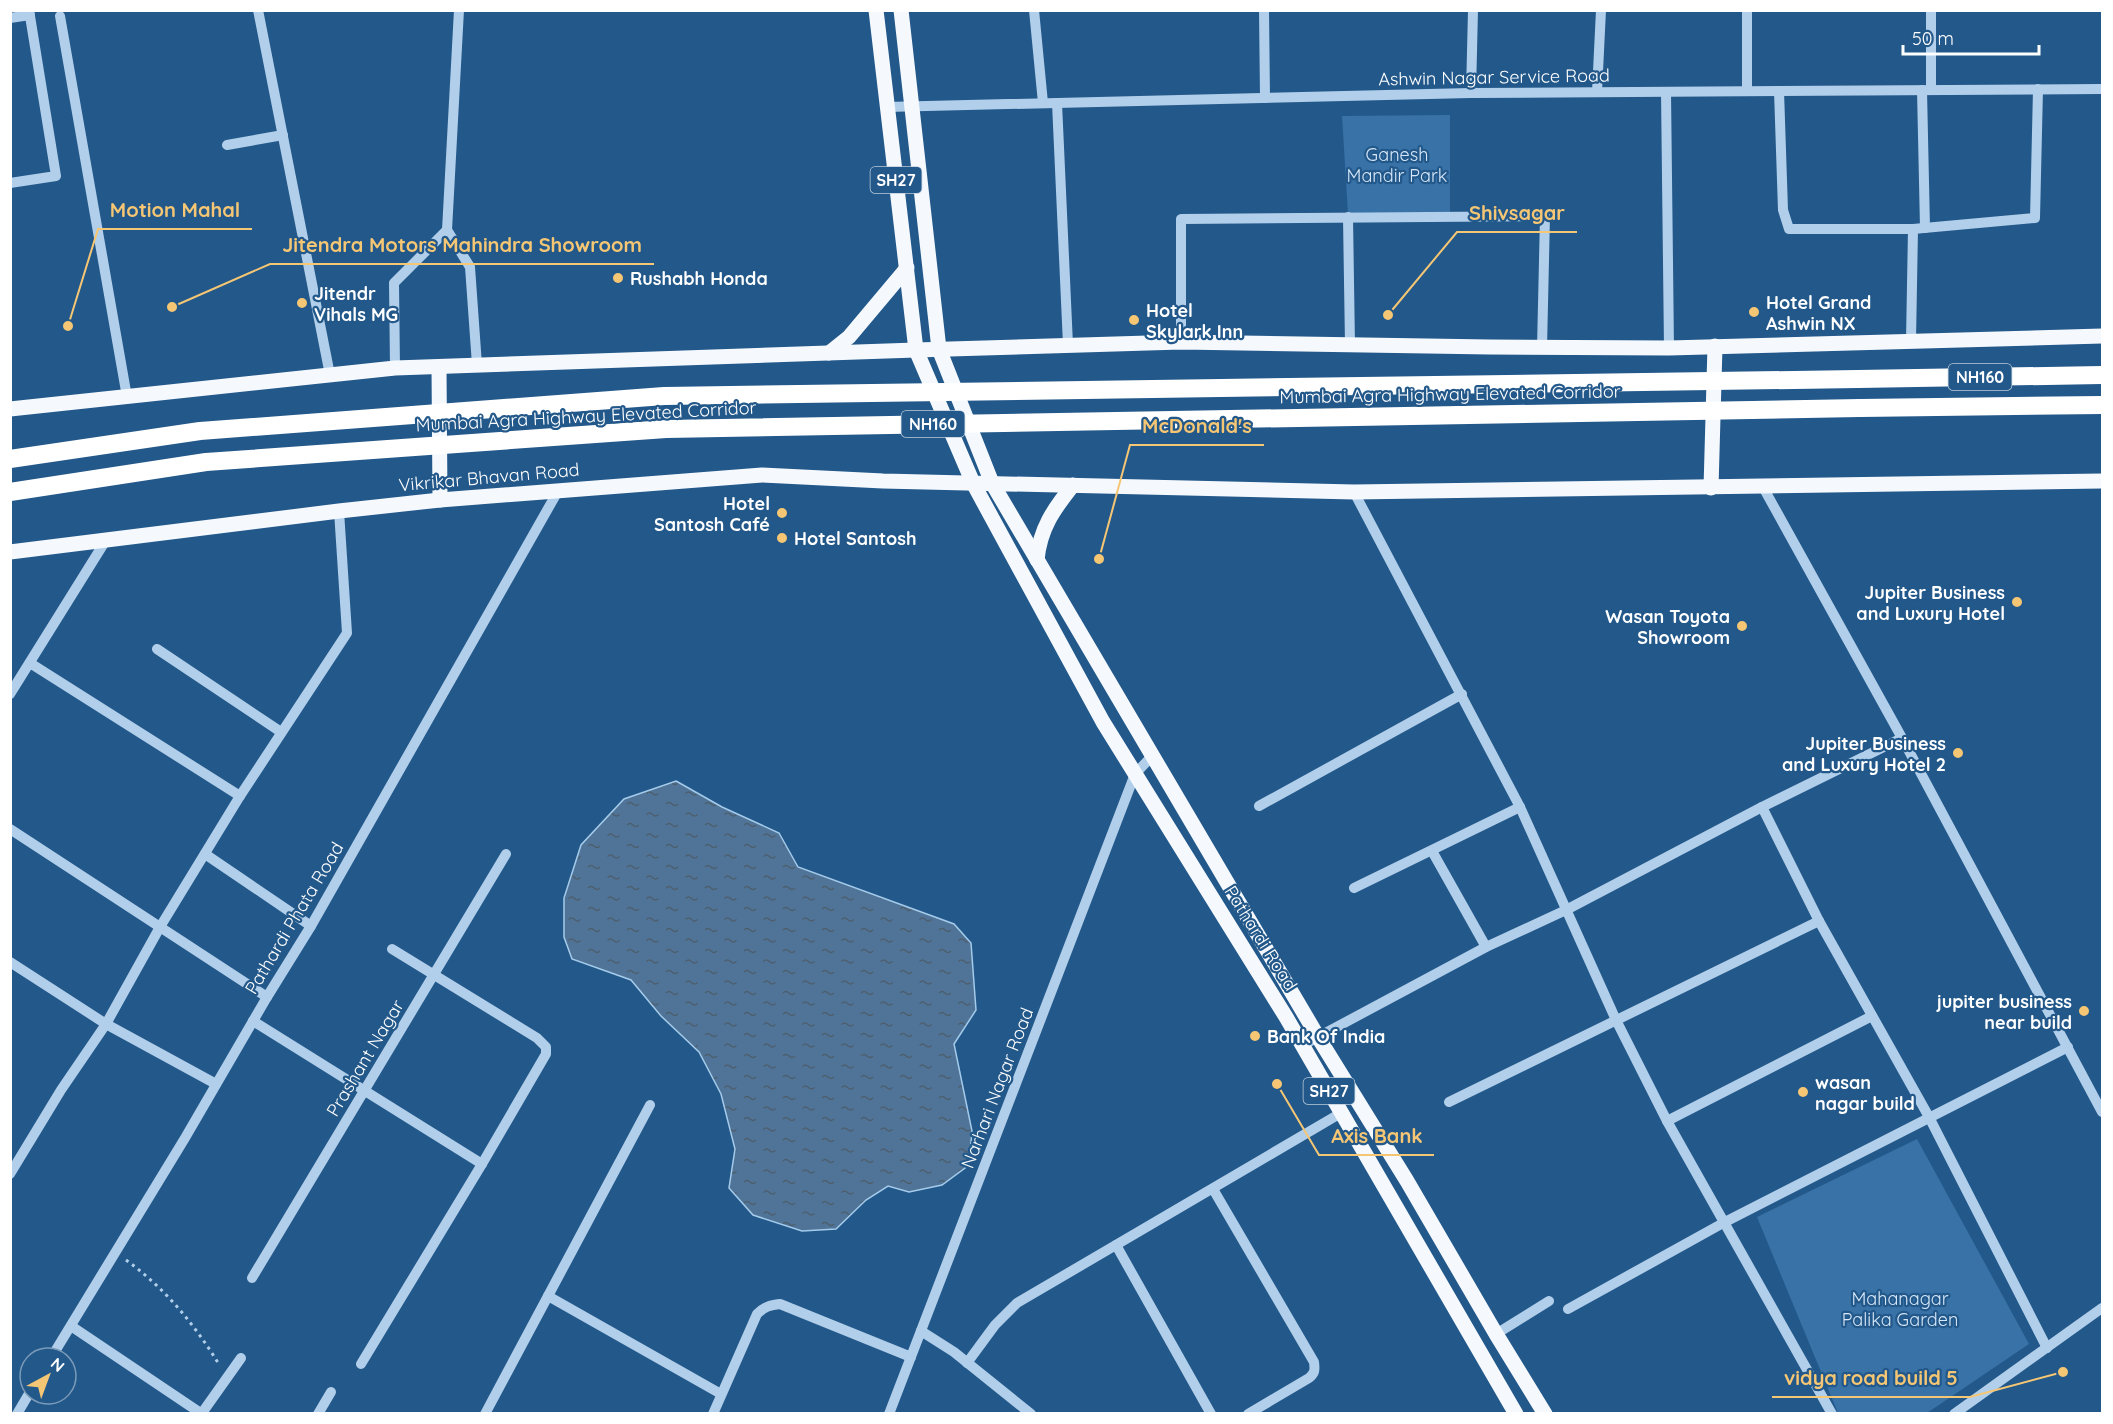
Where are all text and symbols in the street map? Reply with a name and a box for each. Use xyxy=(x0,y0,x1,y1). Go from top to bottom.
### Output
scale bar xyxy=(1903,18,2040,56)
text: 50 m xyxy=(1912,27,1954,50)
street label: Ashwin Nagar Service Road xyxy=(1378,63,1610,91)
park label: Ganesh Mandir Park xyxy=(1347,143,1447,187)
road number: SH27 xyxy=(870,167,922,193)
callout: Motion Mahal xyxy=(98,191,252,229)
callout: Shivsagar xyxy=(1457,194,1577,232)
text: Motion Mahal xyxy=(110,197,240,222)
text: Shivsagar xyxy=(1469,200,1565,225)
callout: Jitendra Motors Mahindra Showroom xyxy=(270,226,654,264)
text: Jitendra Motors Mahindra Showroom xyxy=(282,232,642,257)
place label: Rushabh Honda xyxy=(630,267,768,290)
marker: Rushabh Honda xyxy=(611,271,625,285)
place label: Jitendr Vihals MG xyxy=(314,282,398,326)
place label: Hotel Grand Ashwin NX xyxy=(1766,291,1871,335)
marker: Jitendr Vihals MG xyxy=(295,296,309,310)
place label: Hotel Skylark Inn xyxy=(1146,299,1243,343)
marker: Hotel Grand Ashwin NX xyxy=(1747,305,1761,319)
marker: Hotel Skylark Inn xyxy=(1127,313,1141,327)
road number: NH160 xyxy=(1948,364,2012,390)
street label: Mumbai Agra Highway Elevated Corridor xyxy=(1279,380,1621,408)
street label: Mumbai Agra Highway Elevated Corridor xyxy=(415,396,757,436)
callout: McDonald's xyxy=(1130,407,1264,445)
road number: NH160 xyxy=(902,411,964,437)
text: McDonald's xyxy=(1142,413,1252,438)
street label: Vikrikar Bhavan Road xyxy=(398,458,580,496)
place label: Hotel Santosh Café xyxy=(654,492,770,536)
marker: Hotel Santosh Café xyxy=(775,506,789,520)
place label: Hotel Santosh xyxy=(794,527,916,550)
marker: Hotel Santosh xyxy=(775,531,789,545)
place label: Jupiter Business and Luxury Hotel xyxy=(1856,581,2005,625)
marker: Jupiter Business and Luxury Hotel xyxy=(2010,595,2024,609)
place label: Wasan Toyota Showroom xyxy=(1605,605,1730,649)
marker: Wasan Toyota Showroom xyxy=(1735,619,1749,633)
place label: Jupiter Business and Luxury Hotel 2 xyxy=(1782,732,1946,776)
marker: Jupiter Business and Luxury Hotel 2 xyxy=(1951,746,1965,760)
street label: Pathardi Phata Road xyxy=(239,838,349,998)
street label: Pathardi Road xyxy=(1220,881,1302,995)
place label: jupiter business near build xyxy=(1936,990,2072,1034)
street label: Prashant Nagar xyxy=(321,995,409,1121)
street label: Narhari Nagar Road xyxy=(956,1004,1038,1172)
marker: jupiter business near build xyxy=(2077,1004,2091,1018)
place label: Bank Of India xyxy=(1267,1025,1385,1048)
marker: Bank Of India xyxy=(1248,1029,1262,1043)
place label: wasan nagar build xyxy=(1815,1071,1915,1115)
road number: SH27 xyxy=(1304,1078,1354,1104)
marker: wasan nagar build xyxy=(1796,1085,1810,1099)
callout: Axis Bank xyxy=(1319,1117,1434,1155)
text: Axis Bank xyxy=(1331,1123,1423,1148)
park label: Mahanagar Palika Garden xyxy=(1842,1287,1958,1331)
north arrow xyxy=(18,1346,78,1406)
text: N xyxy=(47,1353,69,1376)
callout: vidya road build 5 xyxy=(1772,1359,1970,1397)
text: vidya road build 5 xyxy=(1784,1365,1958,1390)

